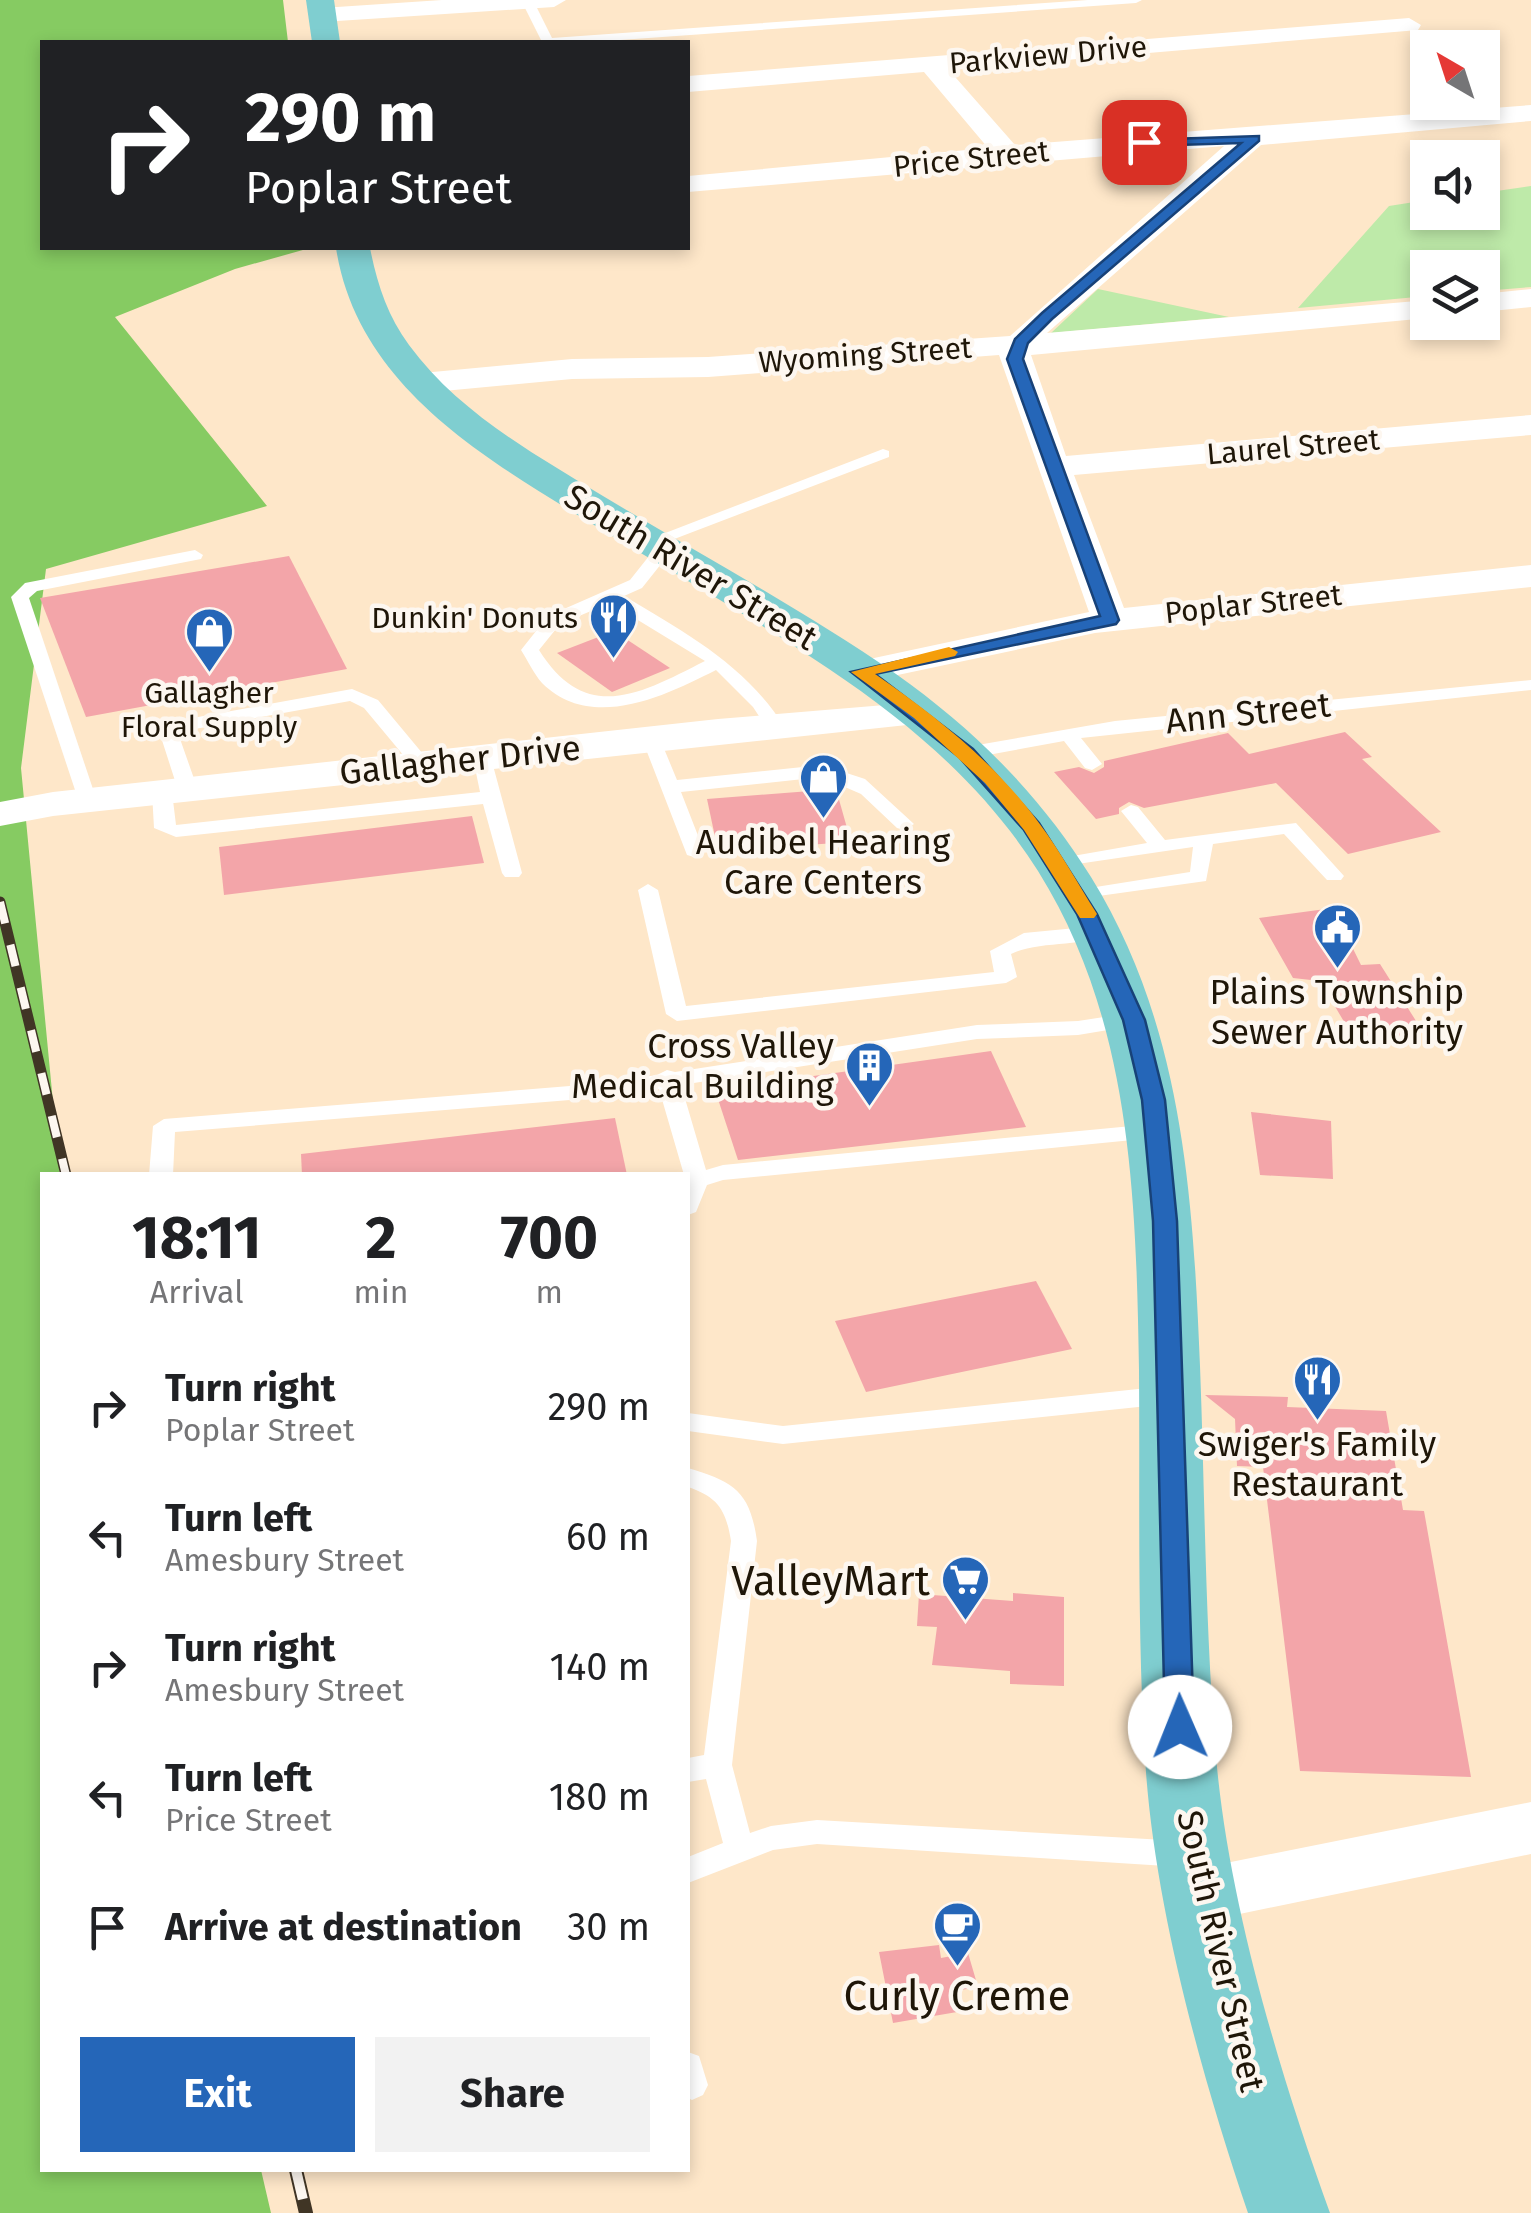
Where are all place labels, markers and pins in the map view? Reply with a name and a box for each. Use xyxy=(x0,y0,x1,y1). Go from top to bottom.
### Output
pin xyxy=(1102,100,1187,185)
restaurant icon: Dunkin' Donuts xyxy=(587,592,639,660)
place label: Dunkin' Donuts xyxy=(371,600,578,636)
shop icon: Gallagher Floral Supply xyxy=(183,606,235,674)
place label: Gallagher Floral Supply xyxy=(121,675,298,745)
shop icon: Audibel Hearing Care Centers xyxy=(797,752,849,820)
place label: Audibel Hearing Care Centers xyxy=(696,821,951,903)
public building icon: Plains Township Sewer Authority xyxy=(1311,902,1363,970)
place label: Plains Township Sewer Authority xyxy=(1210,971,1464,1053)
place label: Cross Valley Medical Building xyxy=(571,1025,835,1107)
building icon: Cross Valley Medical Building xyxy=(843,1040,895,1108)
restaurant icon: Swiger's Family Restaurant xyxy=(1291,1354,1343,1422)
place label: Swiger's Family Restaurant xyxy=(1198,1423,1436,1505)
supermarket icon: ValleyMart xyxy=(939,1554,991,1622)
place label: ValleyMart xyxy=(731,1556,931,1606)
cafe icon: Curly Creme xyxy=(931,1900,983,1968)
place label: Curly Creme xyxy=(844,1971,1070,2021)

